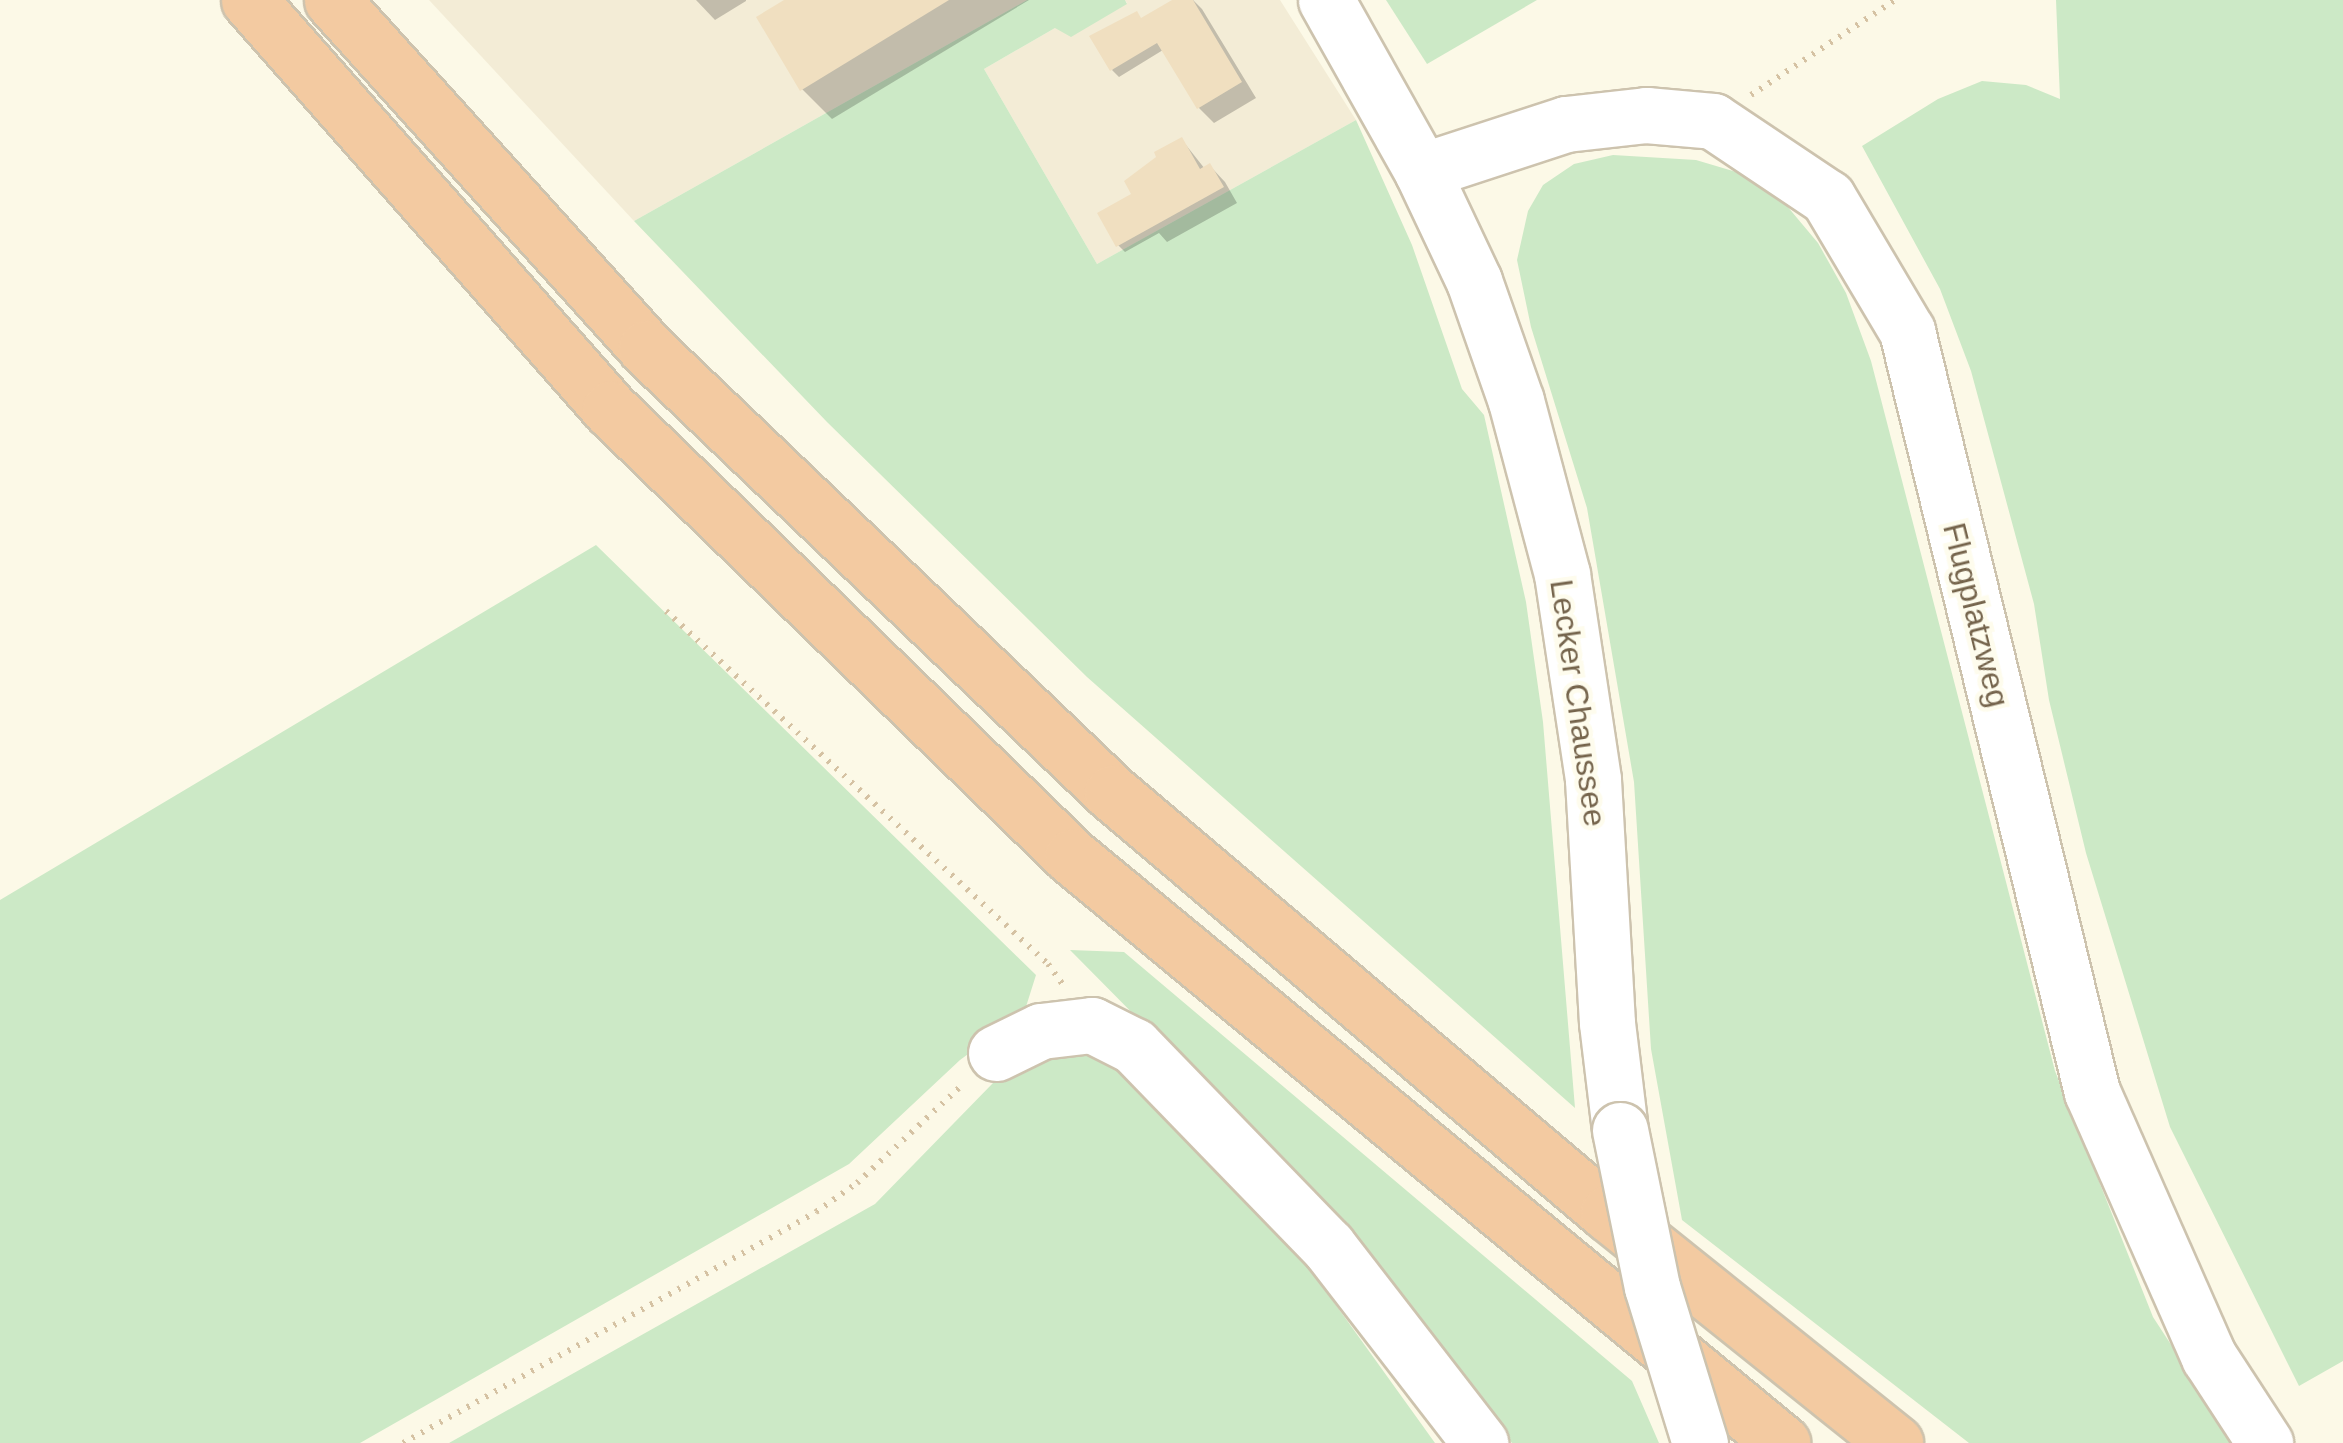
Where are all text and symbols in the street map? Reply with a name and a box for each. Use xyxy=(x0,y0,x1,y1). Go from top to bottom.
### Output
street label: Flugplatzweg xyxy=(1935,519,2017,711)
street label: Lecker Chaussee xyxy=(1542,577,1614,829)

